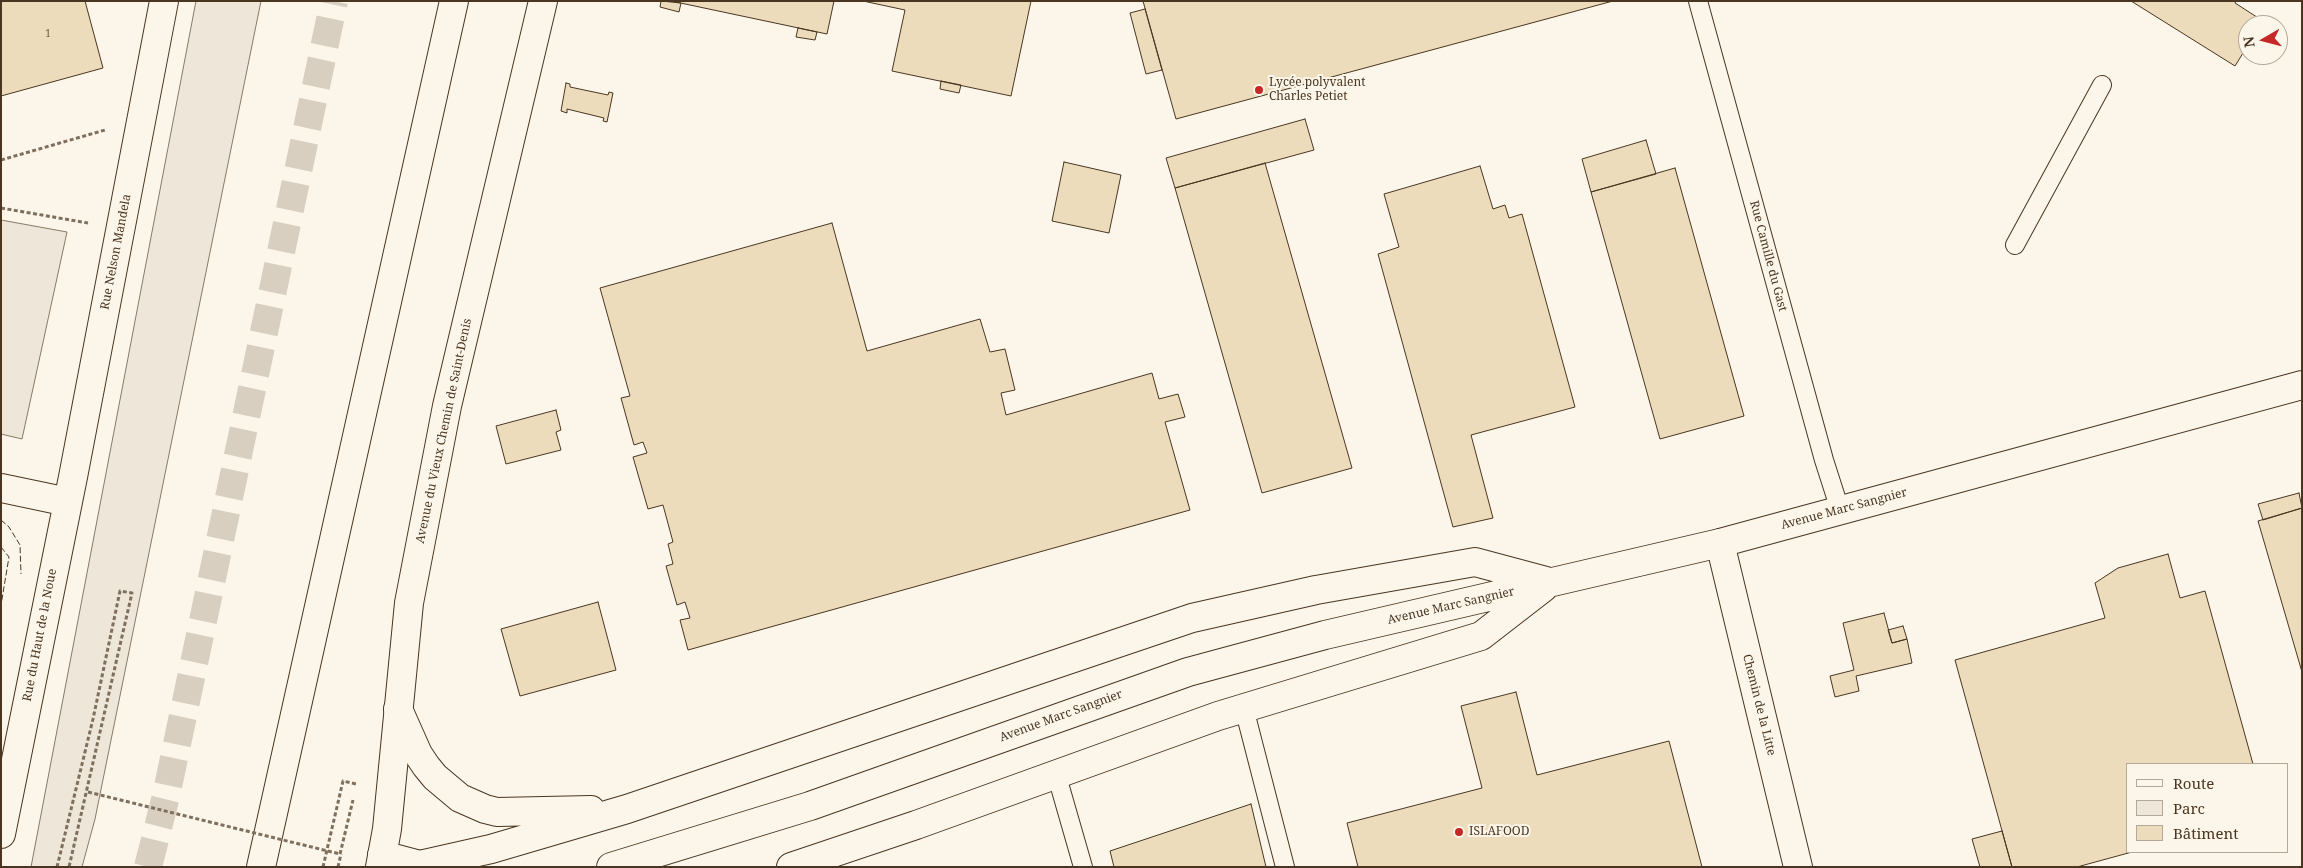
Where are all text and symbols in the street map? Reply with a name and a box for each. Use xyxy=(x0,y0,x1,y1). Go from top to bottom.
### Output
north arrow xyxy=(2238,15,2288,65)
house number: 1 xyxy=(45,28,51,40)
text: N xyxy=(2238,35,2259,49)
place label: Lycée polyvalent Charles Petiet xyxy=(1269,76,1365,104)
marker: Lycée polyvalent Charles Petiet xyxy=(1253,84,1265,96)
street label: Rue Nelson Mandela xyxy=(98,193,134,311)
street label: Rue Camille du Gast xyxy=(1746,199,1790,313)
street label: Avenue du Vieux Chemin de Saint-Denis xyxy=(413,317,475,545)
street label: Avenue Marc Sangnier xyxy=(1779,485,1909,533)
street label: Rue du Haut de la Noue xyxy=(20,567,60,703)
street label: Avenue Marc Sangnier xyxy=(1386,584,1516,628)
street label: Chemin de la Litte xyxy=(1739,653,1779,757)
street label: Avenue Marc Sangnier xyxy=(998,687,1124,745)
legend xyxy=(2126,763,2288,853)
text: Route xyxy=(2173,773,2214,793)
text: Parc xyxy=(2173,798,2205,818)
text: Bâtiment xyxy=(2173,823,2239,843)
place label: ISLAFOOD xyxy=(1469,825,1529,839)
marker: ISLAFOOD xyxy=(1453,826,1465,838)

